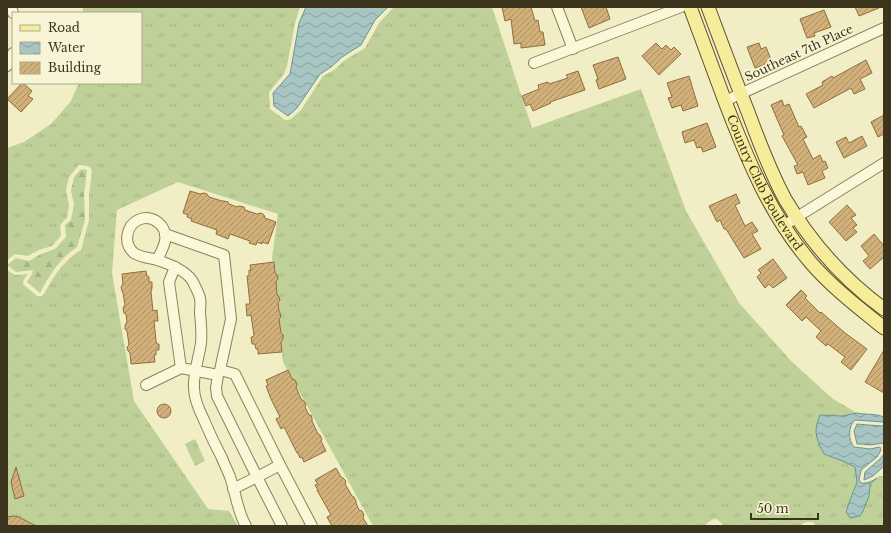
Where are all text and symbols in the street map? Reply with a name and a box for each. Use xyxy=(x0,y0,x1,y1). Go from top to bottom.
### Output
legend xyxy=(12,12,142,84)
text: Road xyxy=(48,20,80,35)
street label: Southeast 7th Place xyxy=(742,21,855,84)
text: Water xyxy=(47,40,85,55)
text: Building xyxy=(48,60,102,75)
street label: Country Club Boulevard xyxy=(724,112,806,253)
scale bar xyxy=(751,495,818,521)
text: 50 m xyxy=(757,501,789,516)

